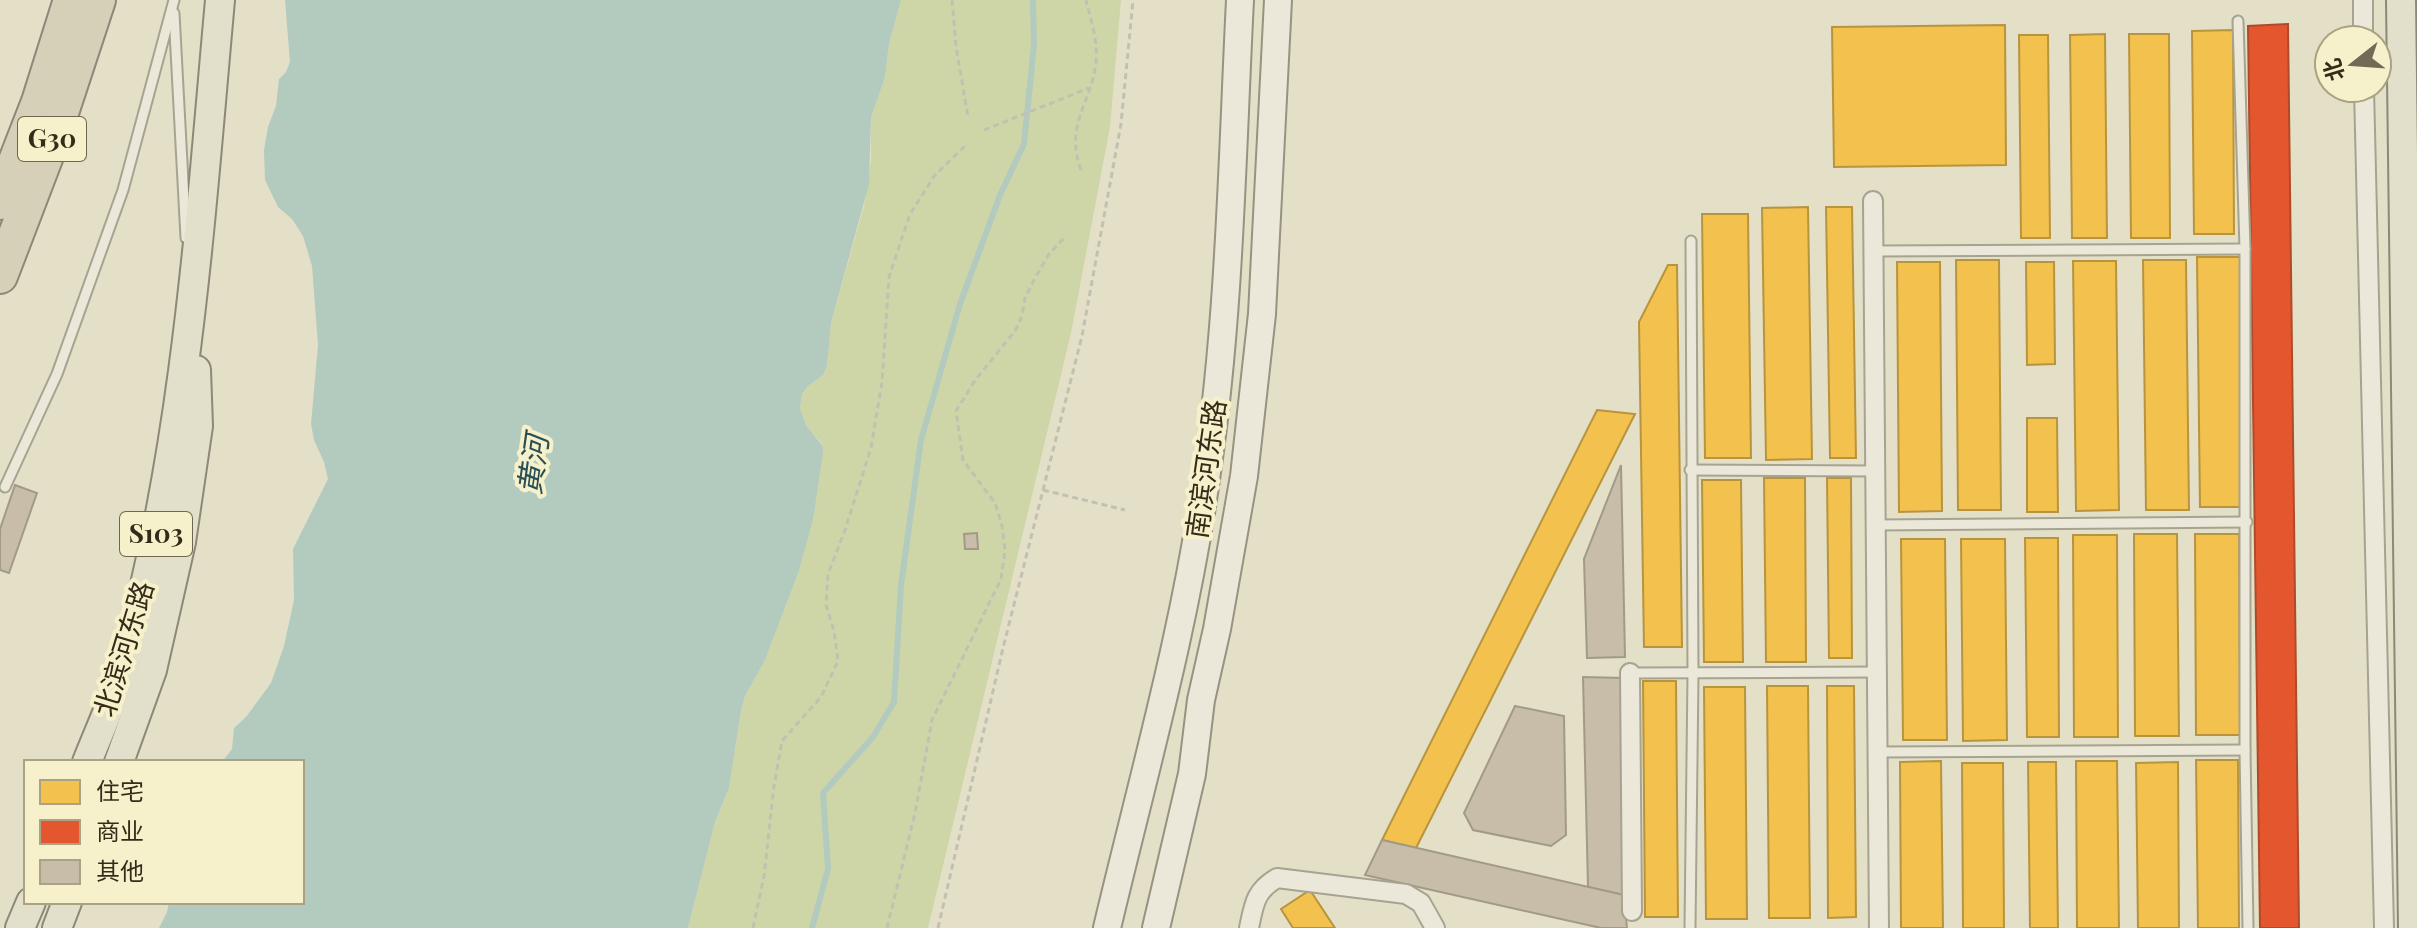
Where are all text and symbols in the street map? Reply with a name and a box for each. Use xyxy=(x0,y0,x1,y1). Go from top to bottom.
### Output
north arrow xyxy=(2313,24,2393,104)
text: 北 xyxy=(2315,55,2350,85)
road number: G30 xyxy=(18,117,86,161)
street label: 南滨河东路 xyxy=(1176,397,1233,541)
water label: 黄河 xyxy=(508,427,557,497)
road number: S103 xyxy=(120,512,192,556)
street label: 北滨河东路 xyxy=(84,576,161,721)
legend xyxy=(24,760,304,904)
text: 住宅 xyxy=(96,774,144,806)
text: 商业 xyxy=(96,814,144,846)
text: 其他 xyxy=(96,854,144,886)

